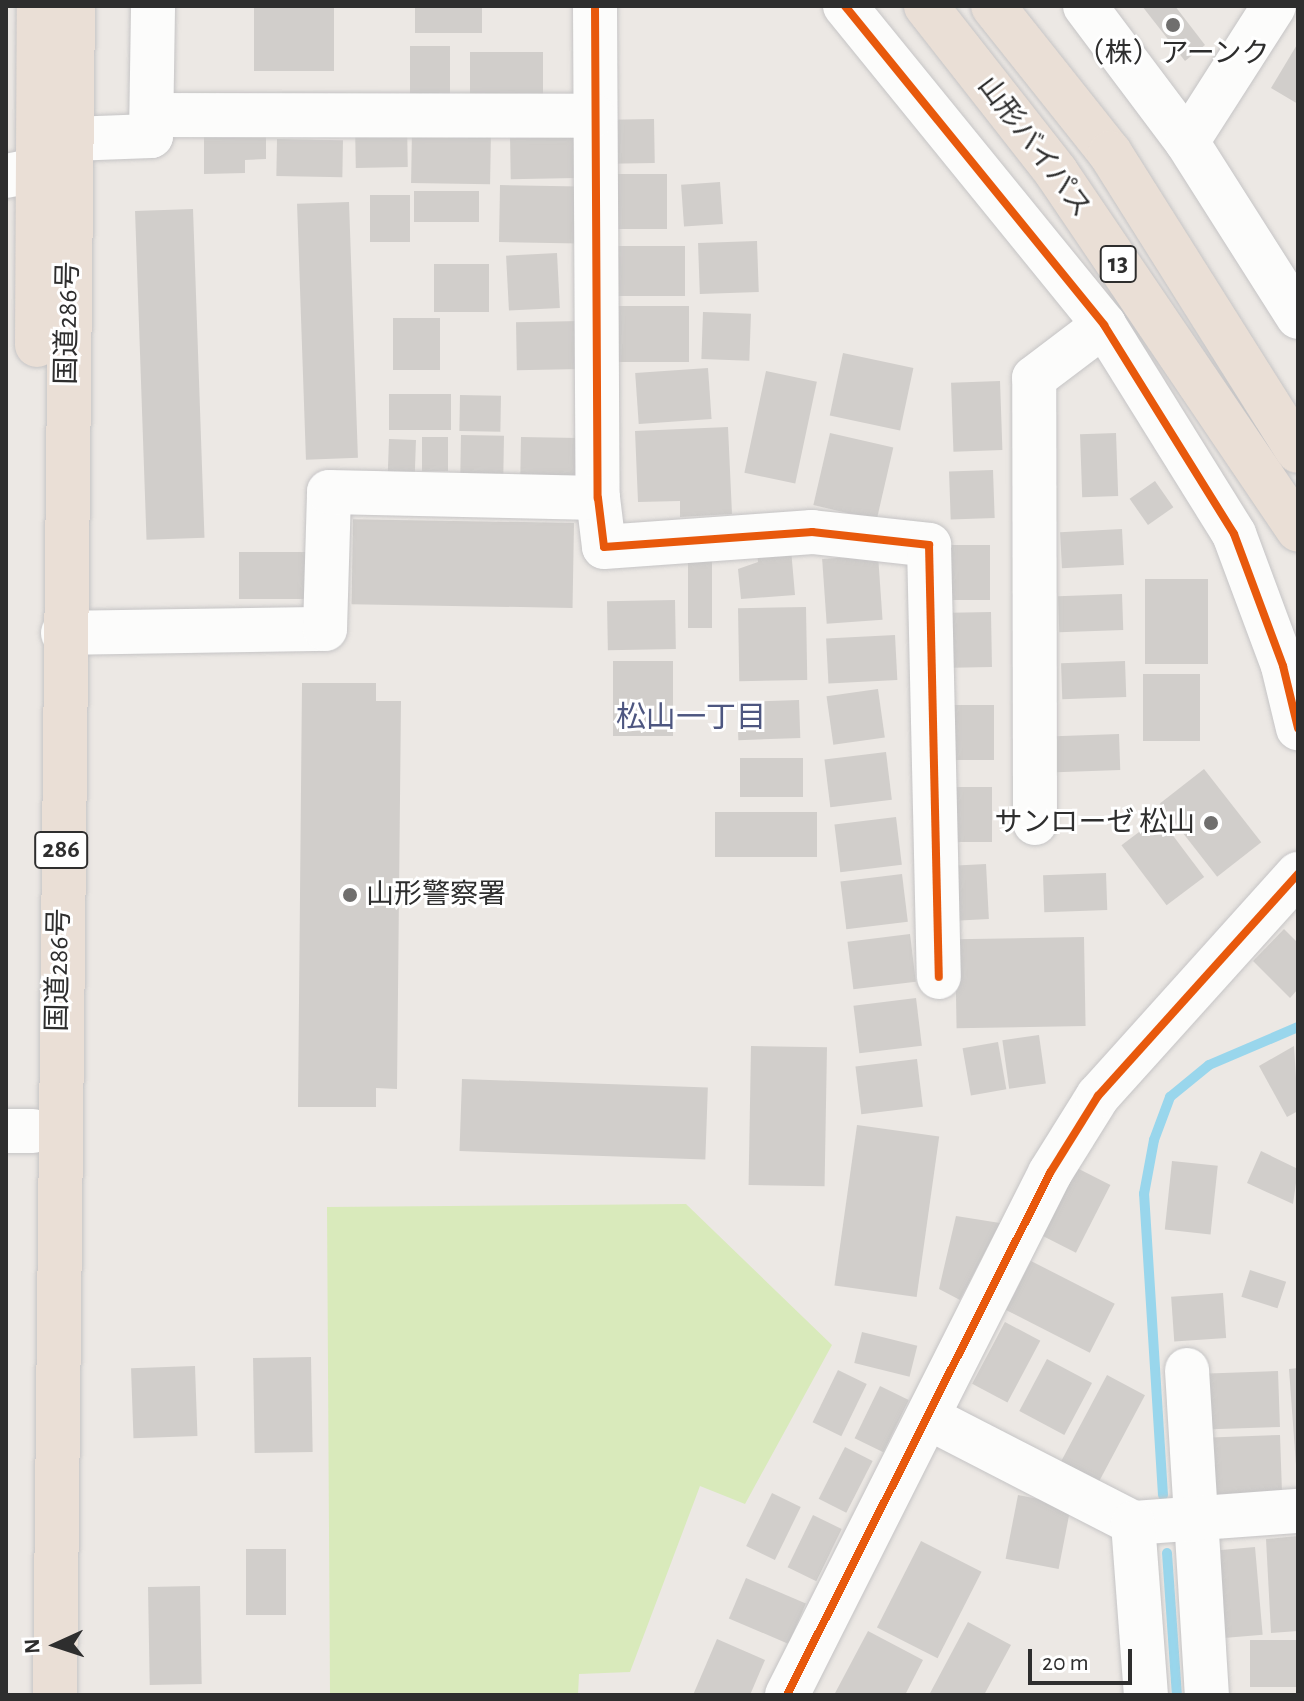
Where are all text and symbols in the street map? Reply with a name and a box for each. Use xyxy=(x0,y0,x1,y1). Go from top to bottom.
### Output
marker: （株）アーンク xyxy=(1164,16,1182,34)
place label: （株）アーンク xyxy=(1076,37,1270,71)
street label: 山形バイパス xyxy=(970,70,1098,224)
road number: 13 xyxy=(1098,242,1138,286)
street label: 国道286号 xyxy=(50,261,86,385)
district label: 松山一丁目 xyxy=(616,700,766,736)
place label: サンローゼ 松山 xyxy=(994,806,1195,840)
marker: サンローゼ 松山 xyxy=(1202,814,1220,832)
road number: 286 xyxy=(33,828,89,872)
place label: 山形警察署 xyxy=(366,878,506,912)
marker: 山形警察署 xyxy=(341,886,359,904)
street label: 国道286号 xyxy=(41,908,77,1032)
north arrow xyxy=(16,1605,96,1685)
scale bar xyxy=(1032,1633,1136,1683)
text: N xyxy=(21,1638,43,1654)
text: 20 m xyxy=(1042,1651,1089,1675)

